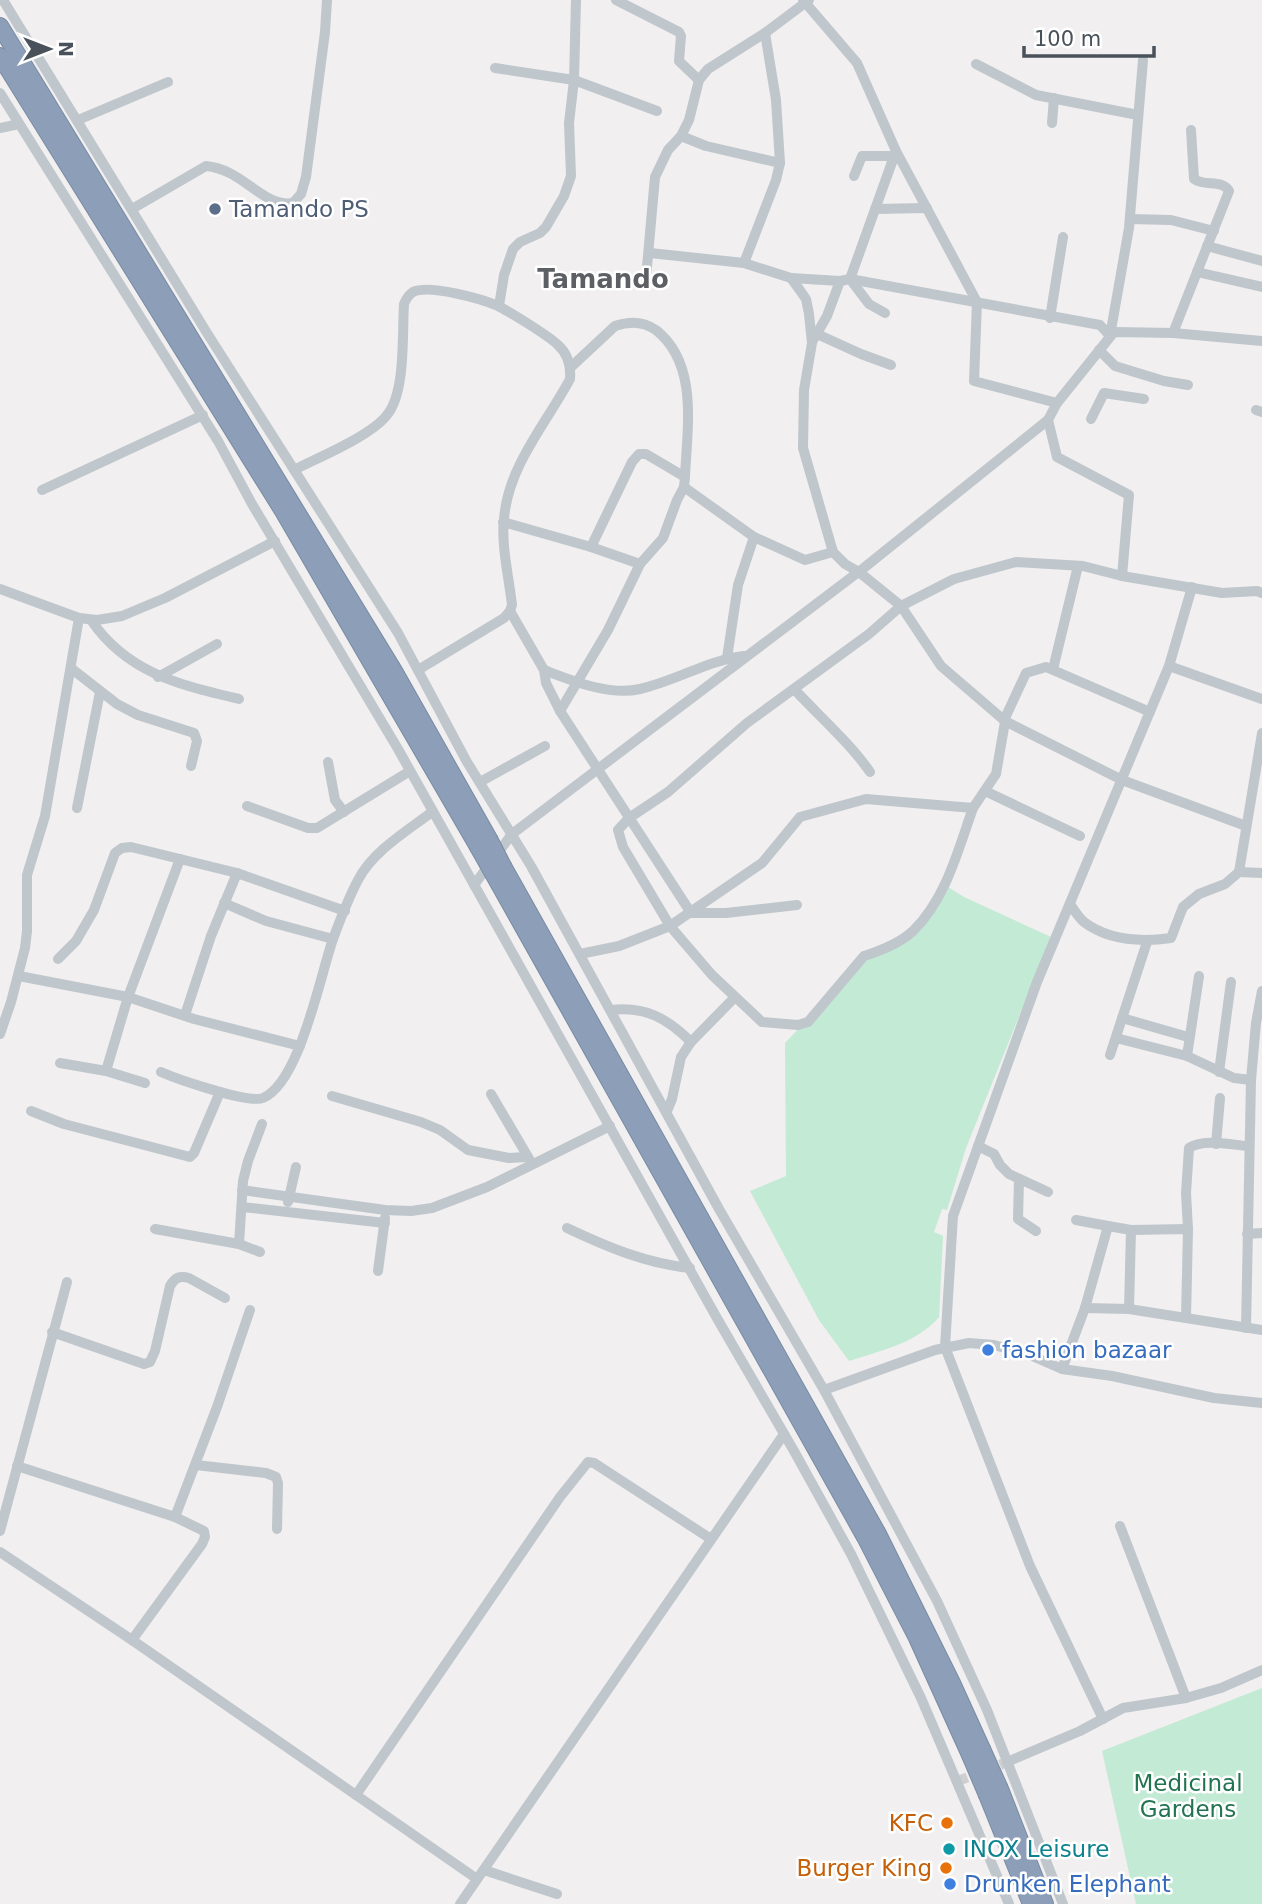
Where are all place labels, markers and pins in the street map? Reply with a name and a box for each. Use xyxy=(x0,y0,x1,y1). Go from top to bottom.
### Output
place label: Tamando PS xyxy=(228,196,369,222)
marker: Tamando PS xyxy=(207,201,223,217)
place label: fashion bazaar xyxy=(1002,1337,1172,1363)
marker: fashion bazaar xyxy=(980,1342,996,1358)
place label: KFC xyxy=(889,1810,933,1836)
marker: KFC xyxy=(939,1815,955,1831)
place label: INOX Leisure xyxy=(963,1836,1109,1862)
marker: INOX Leisure xyxy=(941,1841,957,1857)
place label: Burger King xyxy=(796,1855,932,1881)
marker: Burger King xyxy=(938,1860,954,1876)
place label: Drunken Elephant xyxy=(964,1871,1171,1897)
marker: Drunken Elephant xyxy=(942,1876,958,1892)

